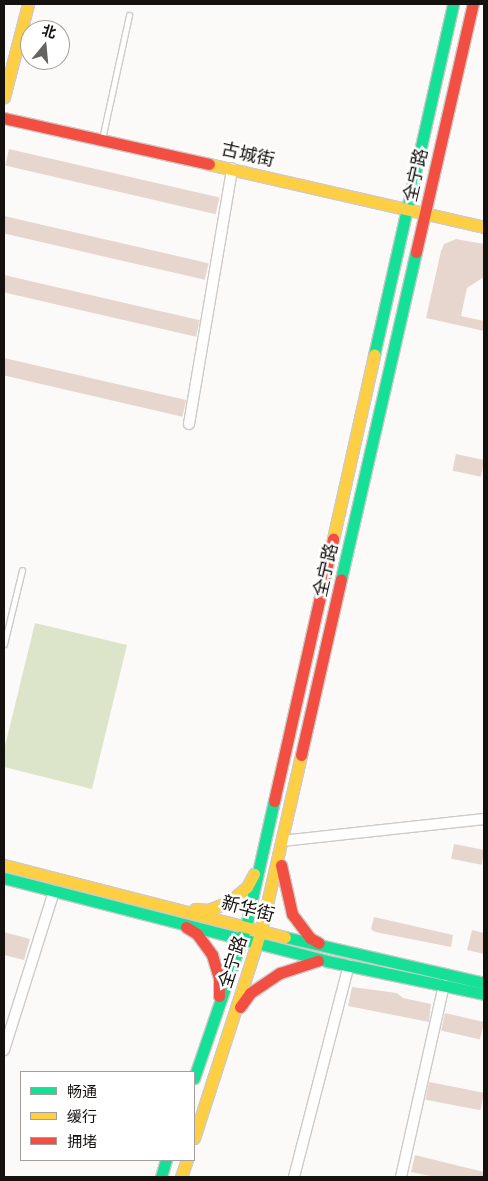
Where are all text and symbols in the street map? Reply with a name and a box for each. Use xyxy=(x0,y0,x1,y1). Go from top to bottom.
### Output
north arrow xyxy=(20,20,70,70)
text: 北 xyxy=(40,21,58,42)
street label: 古城街 xyxy=(219,138,277,172)
street label: 全宁路 xyxy=(399,146,433,204)
street label: 全宁路 xyxy=(309,541,343,599)
street label: 新华街 xyxy=(219,892,277,926)
street label: 全宁路 xyxy=(214,933,252,991)
legend xyxy=(20,1071,195,1161)
text: 畅通 xyxy=(67,1082,97,1101)
text: 缓行 xyxy=(67,1107,97,1126)
text: 拥堵 xyxy=(67,1132,97,1151)

